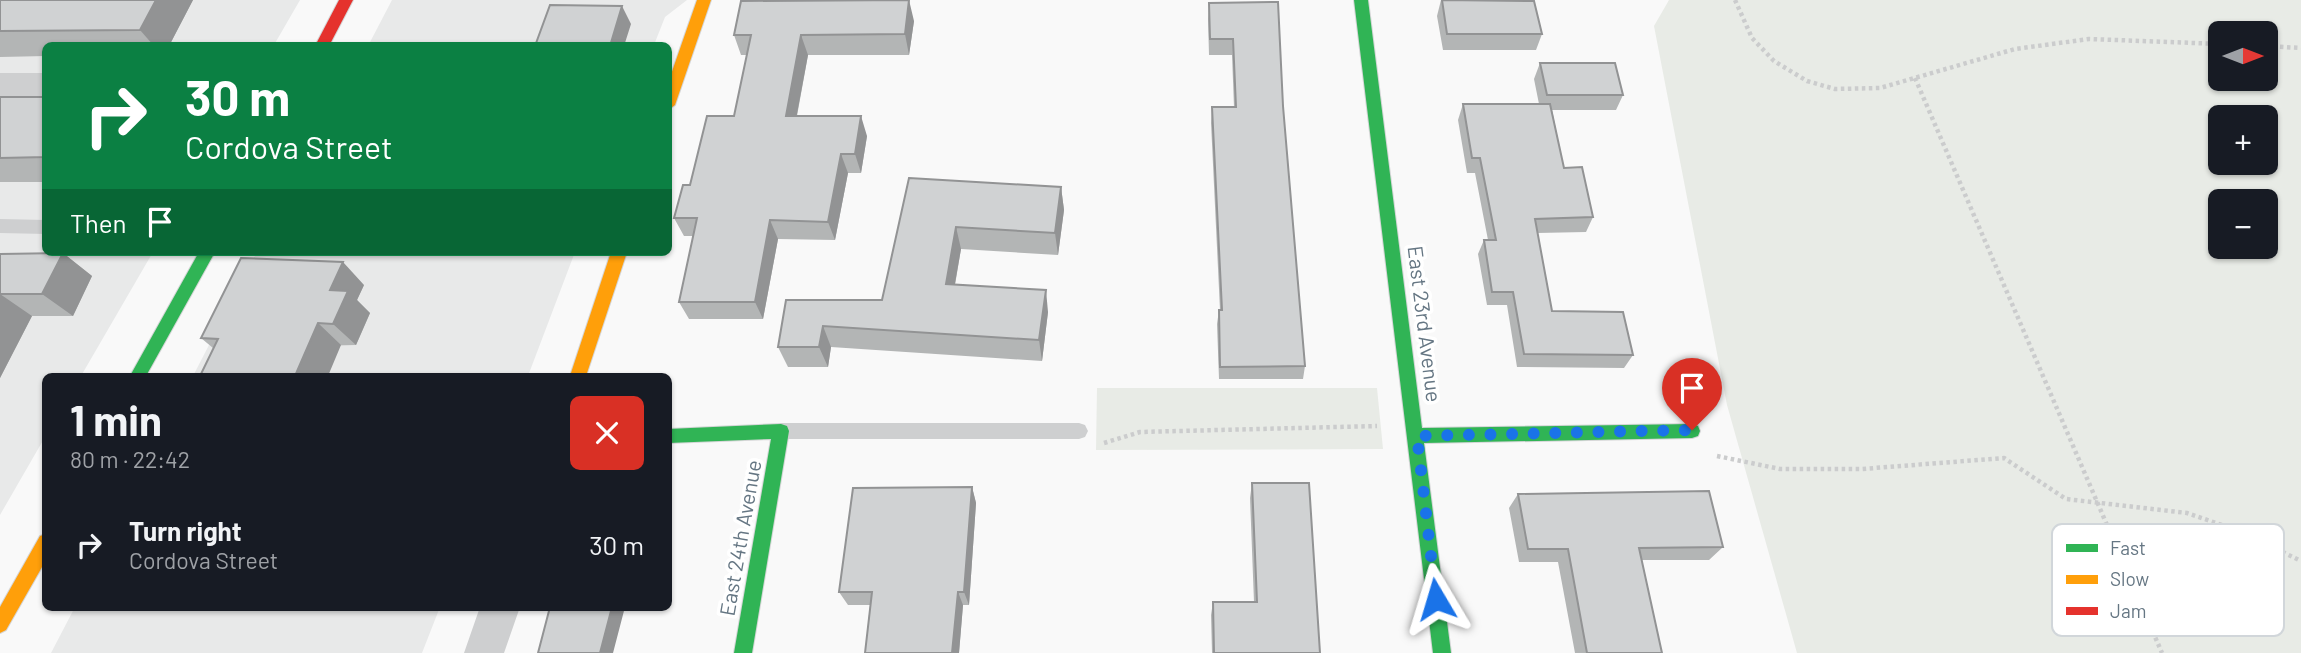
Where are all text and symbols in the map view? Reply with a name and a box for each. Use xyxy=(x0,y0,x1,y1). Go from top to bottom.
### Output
north arrow xyxy=(2208,21,2278,91)
map controls xyxy=(2208,21,2278,259)
text: 30 m xyxy=(185,67,290,126)
icon: right xyxy=(70,70,161,161)
button: + xyxy=(2208,105,2278,175)
text: Cordova Street xyxy=(185,127,393,165)
button: − xyxy=(2208,189,2278,259)
icon: arrive xyxy=(141,203,179,241)
text: Then xyxy=(70,207,127,238)
street label: East 23rd Avenue xyxy=(1404,244,1447,403)
pin xyxy=(1662,358,1722,430)
icon: arrive xyxy=(1673,369,1711,407)
text: 1 min xyxy=(70,394,162,444)
button: close xyxy=(570,396,644,470)
text: 80 m · 22:42 xyxy=(70,445,190,473)
street label: East 24th Avenue xyxy=(713,458,766,618)
text: Turn right xyxy=(129,515,242,546)
legend xyxy=(2052,524,2284,636)
icon: right xyxy=(70,526,108,564)
text: 30 m xyxy=(589,529,644,560)
text: Fast xyxy=(2110,536,2146,559)
text: Cordova Street xyxy=(129,546,278,574)
position arrow xyxy=(1399,562,1473,636)
text: Slow xyxy=(2110,567,2149,590)
text: Jam xyxy=(2110,599,2146,622)

